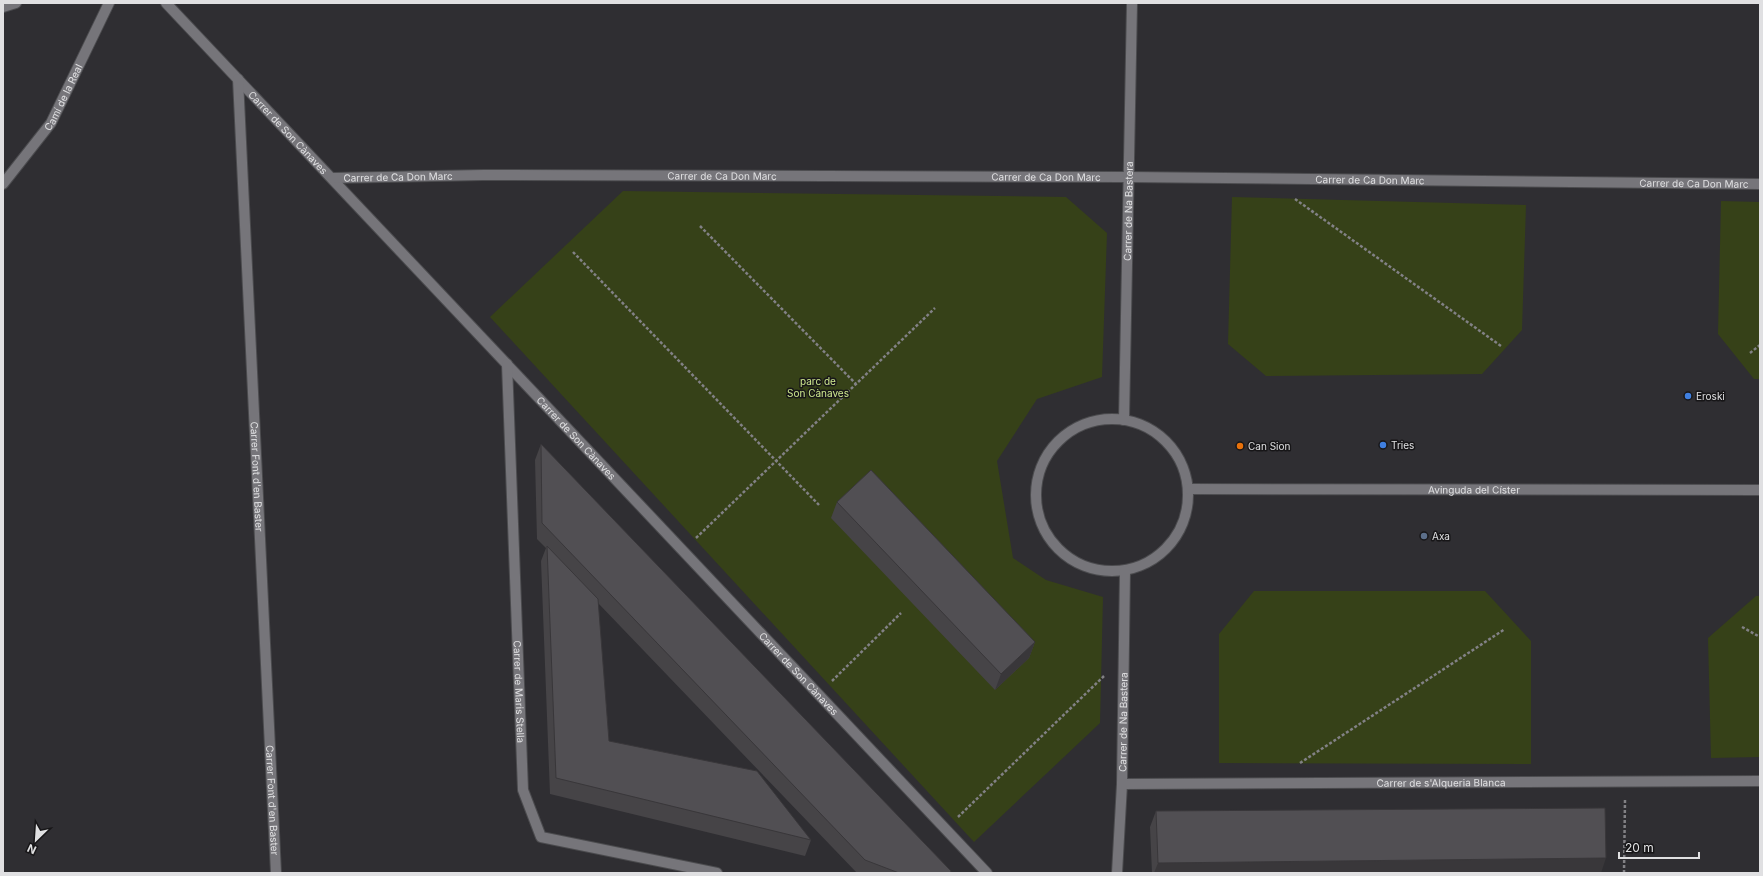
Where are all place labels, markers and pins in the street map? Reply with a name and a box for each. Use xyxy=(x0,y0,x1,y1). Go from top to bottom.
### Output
place label: Eroski xyxy=(1696,390,1725,402)
marker: Eroski xyxy=(1683,391,1693,401)
place label: Tries xyxy=(1391,439,1414,451)
place label: Can Sion xyxy=(1248,440,1290,452)
marker: Tries xyxy=(1378,440,1388,450)
marker: Can Sion xyxy=(1235,441,1245,451)
place label: Axa xyxy=(1432,530,1450,542)
marker: Axa xyxy=(1419,531,1429,541)

